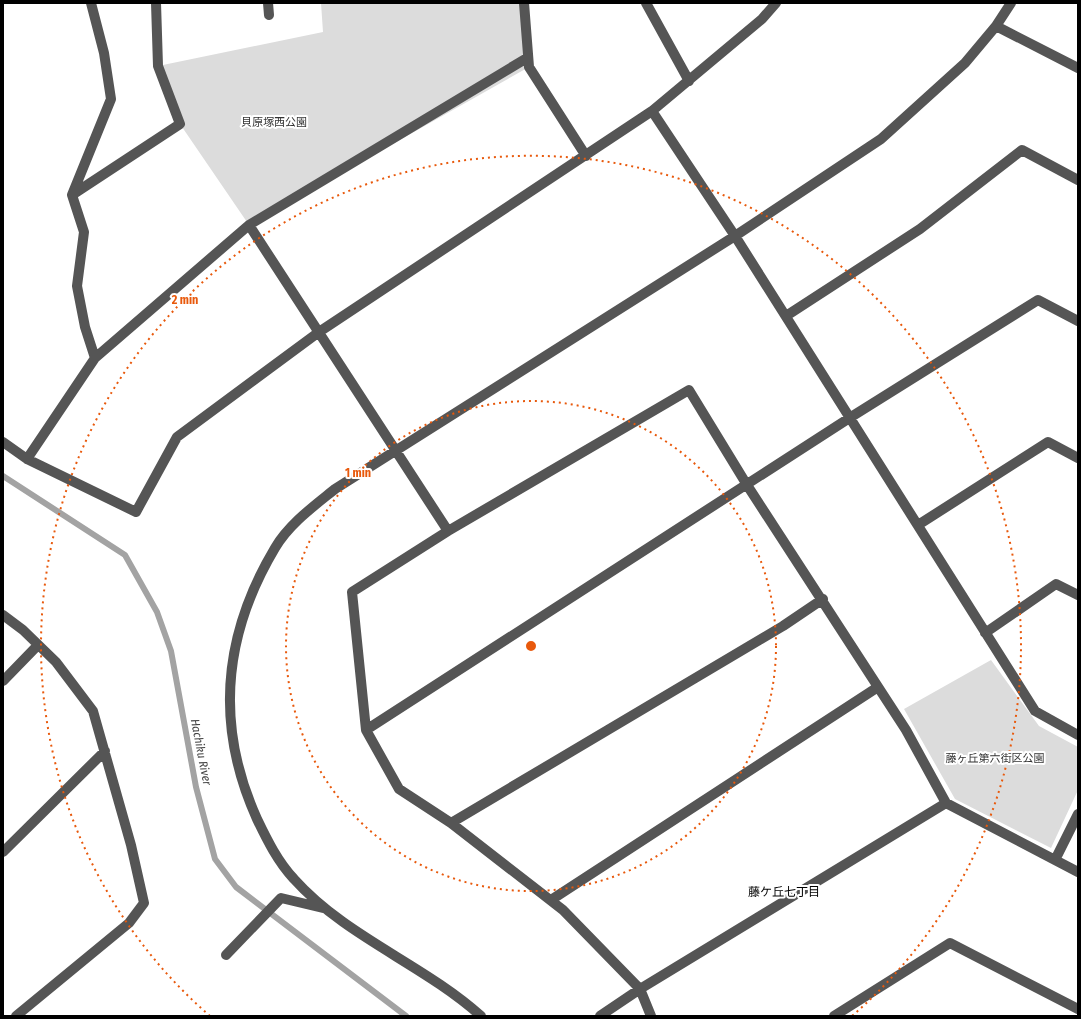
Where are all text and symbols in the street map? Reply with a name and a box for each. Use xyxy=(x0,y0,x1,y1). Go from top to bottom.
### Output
park label: 貝原塚西公園 xyxy=(241,116,307,129)
text: 2 min xyxy=(171,293,198,307)
text: 1 min xyxy=(345,466,371,480)
centre of rings xyxy=(524,639,538,653)
water label: Hachiku River xyxy=(188,718,214,787)
park label: 藤ヶ丘第六街区公園 xyxy=(946,752,1045,765)
district label: 藤ケ丘七丁目 xyxy=(748,885,820,899)

